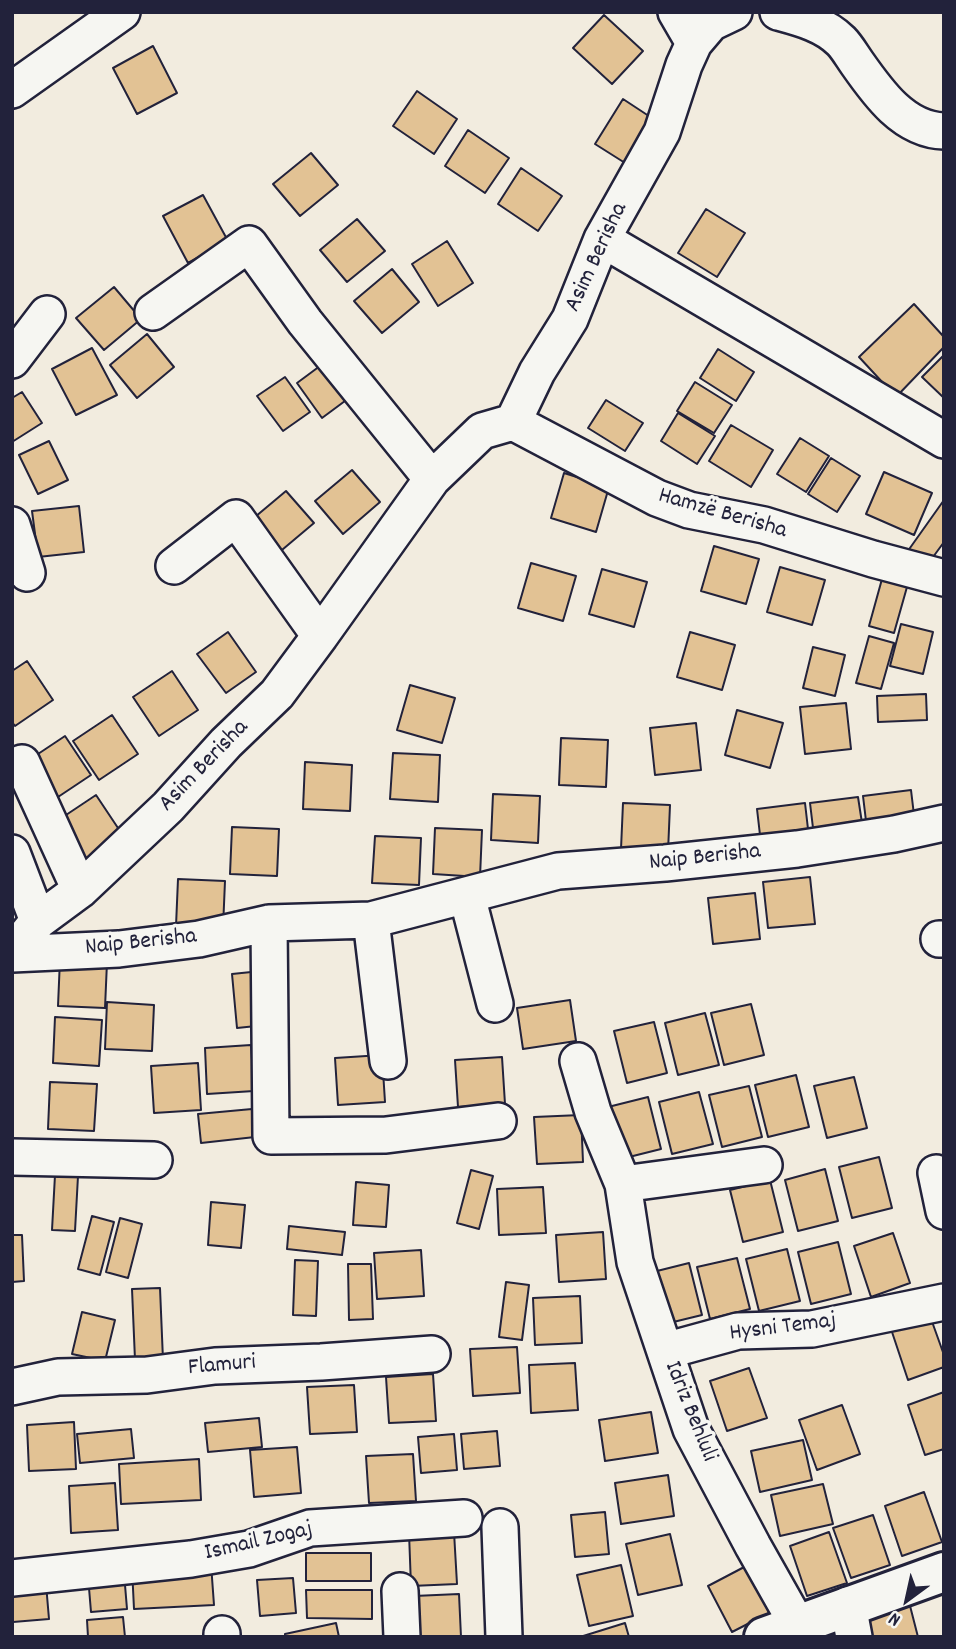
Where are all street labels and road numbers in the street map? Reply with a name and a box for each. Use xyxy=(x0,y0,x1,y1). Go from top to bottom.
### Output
street label: Asim Berisha xyxy=(560,199,636,317)
street label: Hamzë Berisha xyxy=(654,483,790,547)
street label: Asim Berisha xyxy=(154,715,256,819)
street label: Naip Berisha xyxy=(648,839,762,879)
street label: Naip Berisha xyxy=(84,924,198,964)
street label: Hysni Temaj xyxy=(728,1308,838,1350)
street label: Flamuri xyxy=(187,1350,257,1384)
street label: Idriz Behluli xyxy=(656,1358,722,1466)
street label: Ismail Zogaj xyxy=(202,1517,316,1569)

